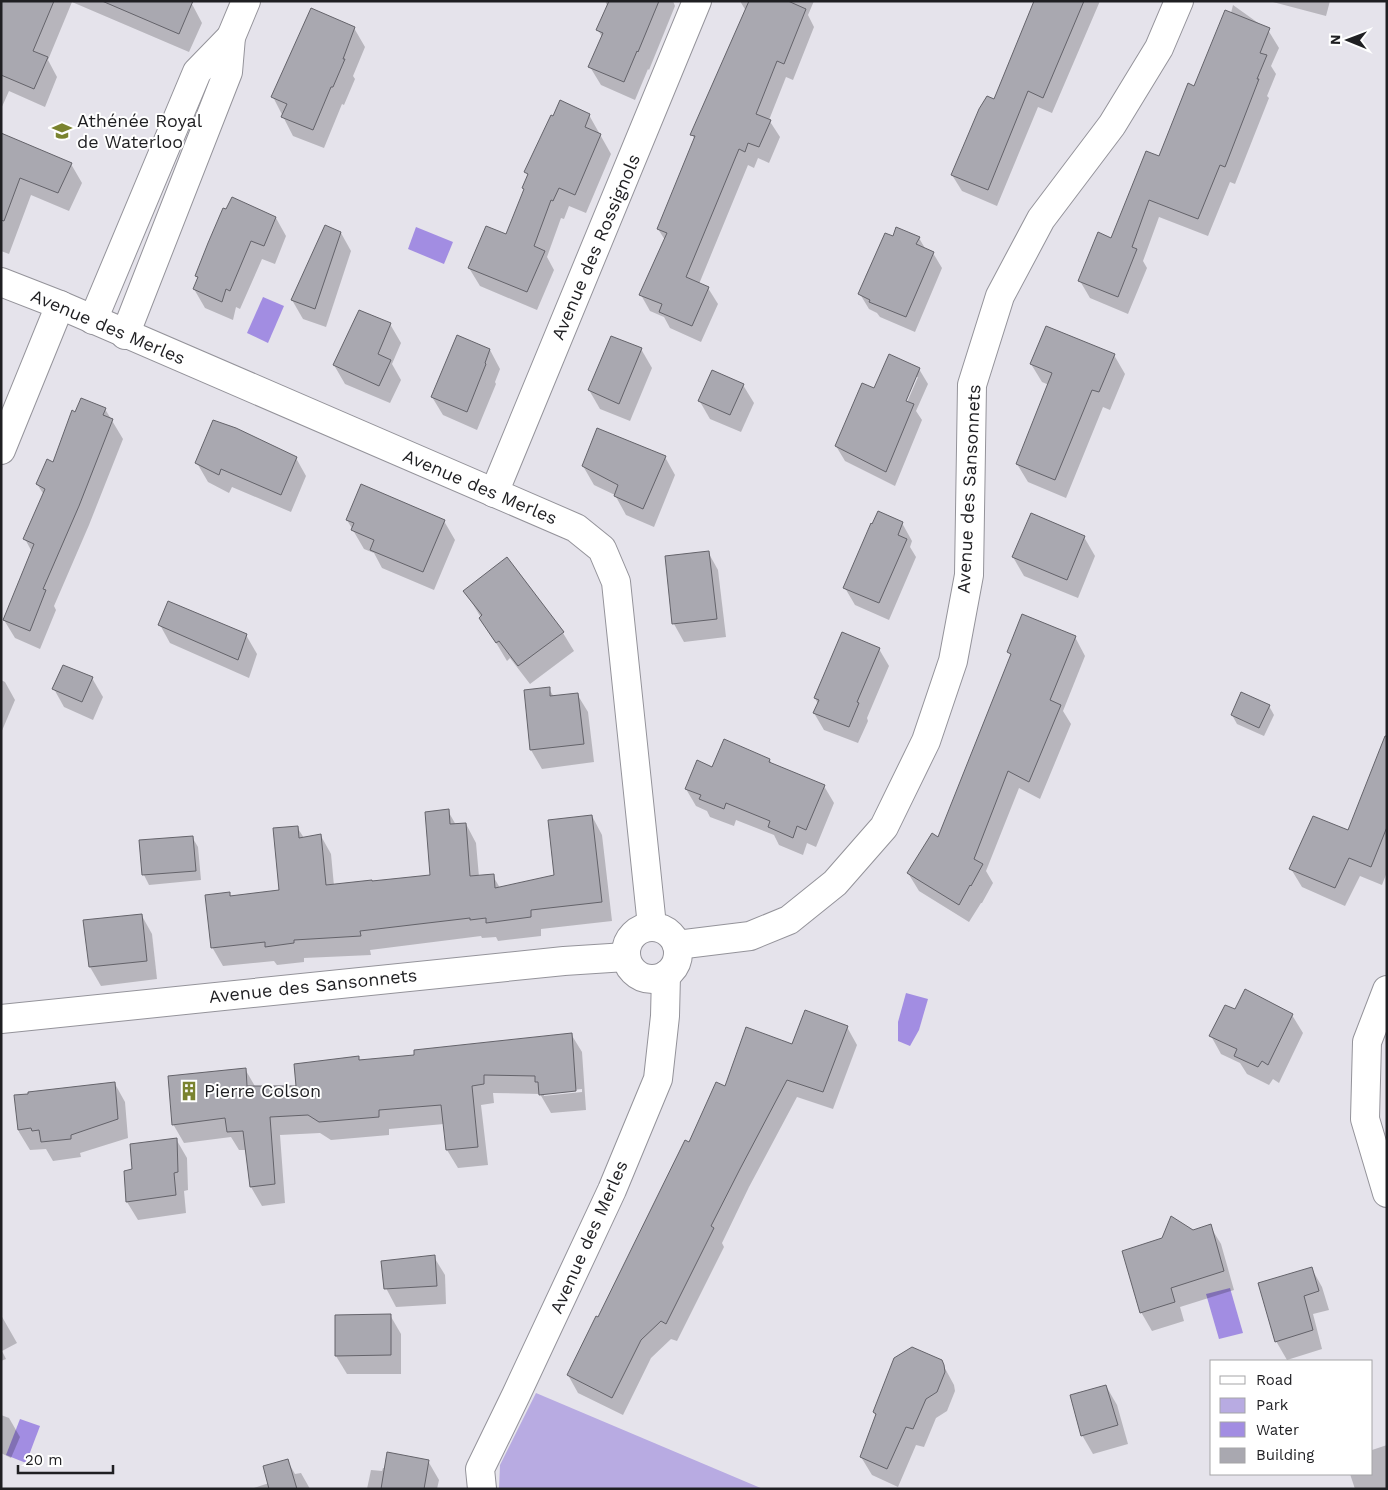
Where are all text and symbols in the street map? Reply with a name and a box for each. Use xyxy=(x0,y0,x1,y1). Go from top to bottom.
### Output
north arrow xyxy=(1323,15,1373,65)
text: N xyxy=(1327,34,1343,45)
place label: Athénée Royal de Waterloo xyxy=(77,110,203,152)
school or university icon: Athénée Royal de Waterloo xyxy=(51,120,73,142)
street label: Avenue des Rossignols xyxy=(547,151,644,343)
street label: Avenue des Merles xyxy=(28,285,188,369)
street label: Avenue des Sansonnets xyxy=(953,384,984,594)
street label: Avenue des Merles xyxy=(400,445,560,529)
street label: Avenue des Sansonnets xyxy=(208,964,418,1007)
building icon: Pierre Colson xyxy=(178,1080,200,1102)
place label: Pierre Colson xyxy=(204,1080,321,1101)
street label: Avenue des Merles xyxy=(545,1157,632,1317)
legend xyxy=(1210,1360,1373,1475)
text: Road xyxy=(1256,1371,1293,1389)
text: Park xyxy=(1256,1396,1289,1414)
text: Water xyxy=(1256,1421,1299,1439)
scale bar xyxy=(18,1442,112,1474)
text: Building xyxy=(1256,1446,1314,1464)
text: 20 m xyxy=(25,1451,63,1469)

